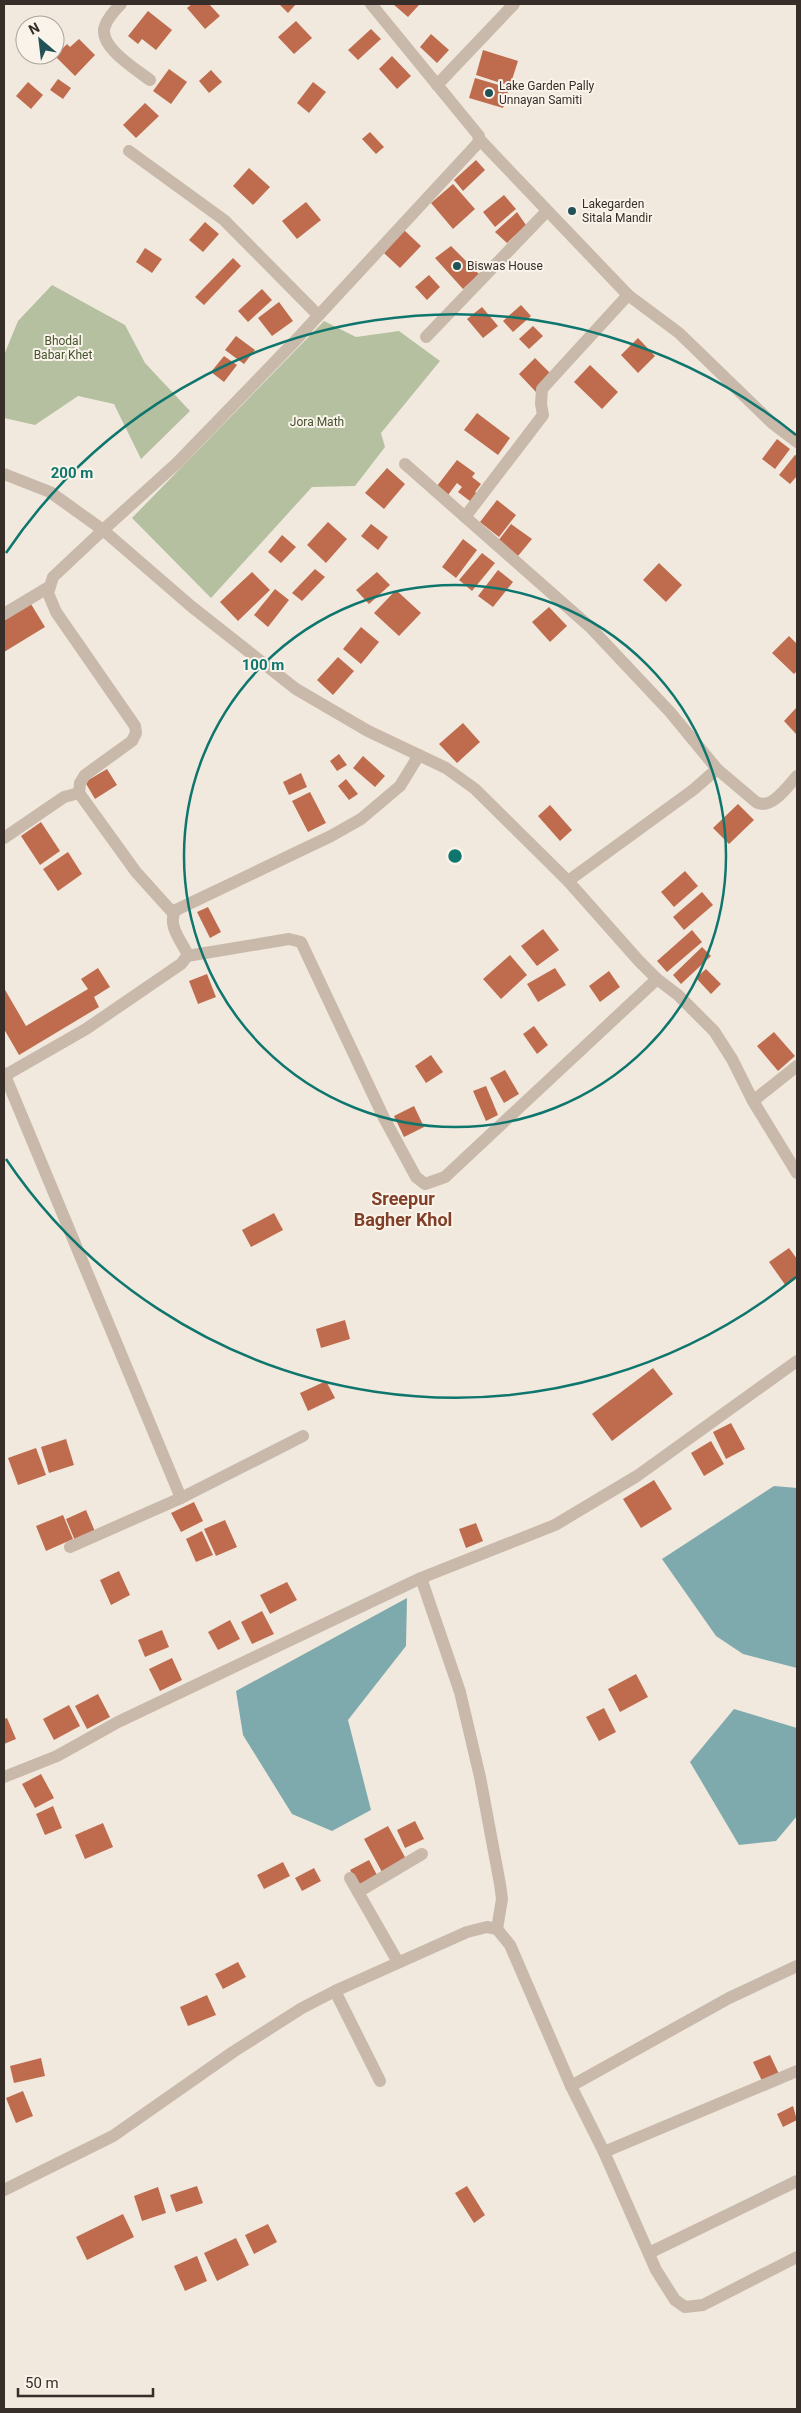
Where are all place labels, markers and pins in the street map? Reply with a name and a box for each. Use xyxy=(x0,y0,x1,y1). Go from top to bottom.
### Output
place label: Lake Garden Pally Unnayan Samiti xyxy=(499,79,595,107)
marker: Lake Garden Pally Unnayan Samiti xyxy=(483,87,495,99)
place label: Lakegarden Sitala Mandir xyxy=(582,197,652,225)
marker: Lakegarden Sitala Mandir xyxy=(566,205,578,217)
place label: Biswas House xyxy=(467,259,543,273)
marker: Biswas House xyxy=(451,260,463,272)
centre of rings xyxy=(446,847,464,865)

